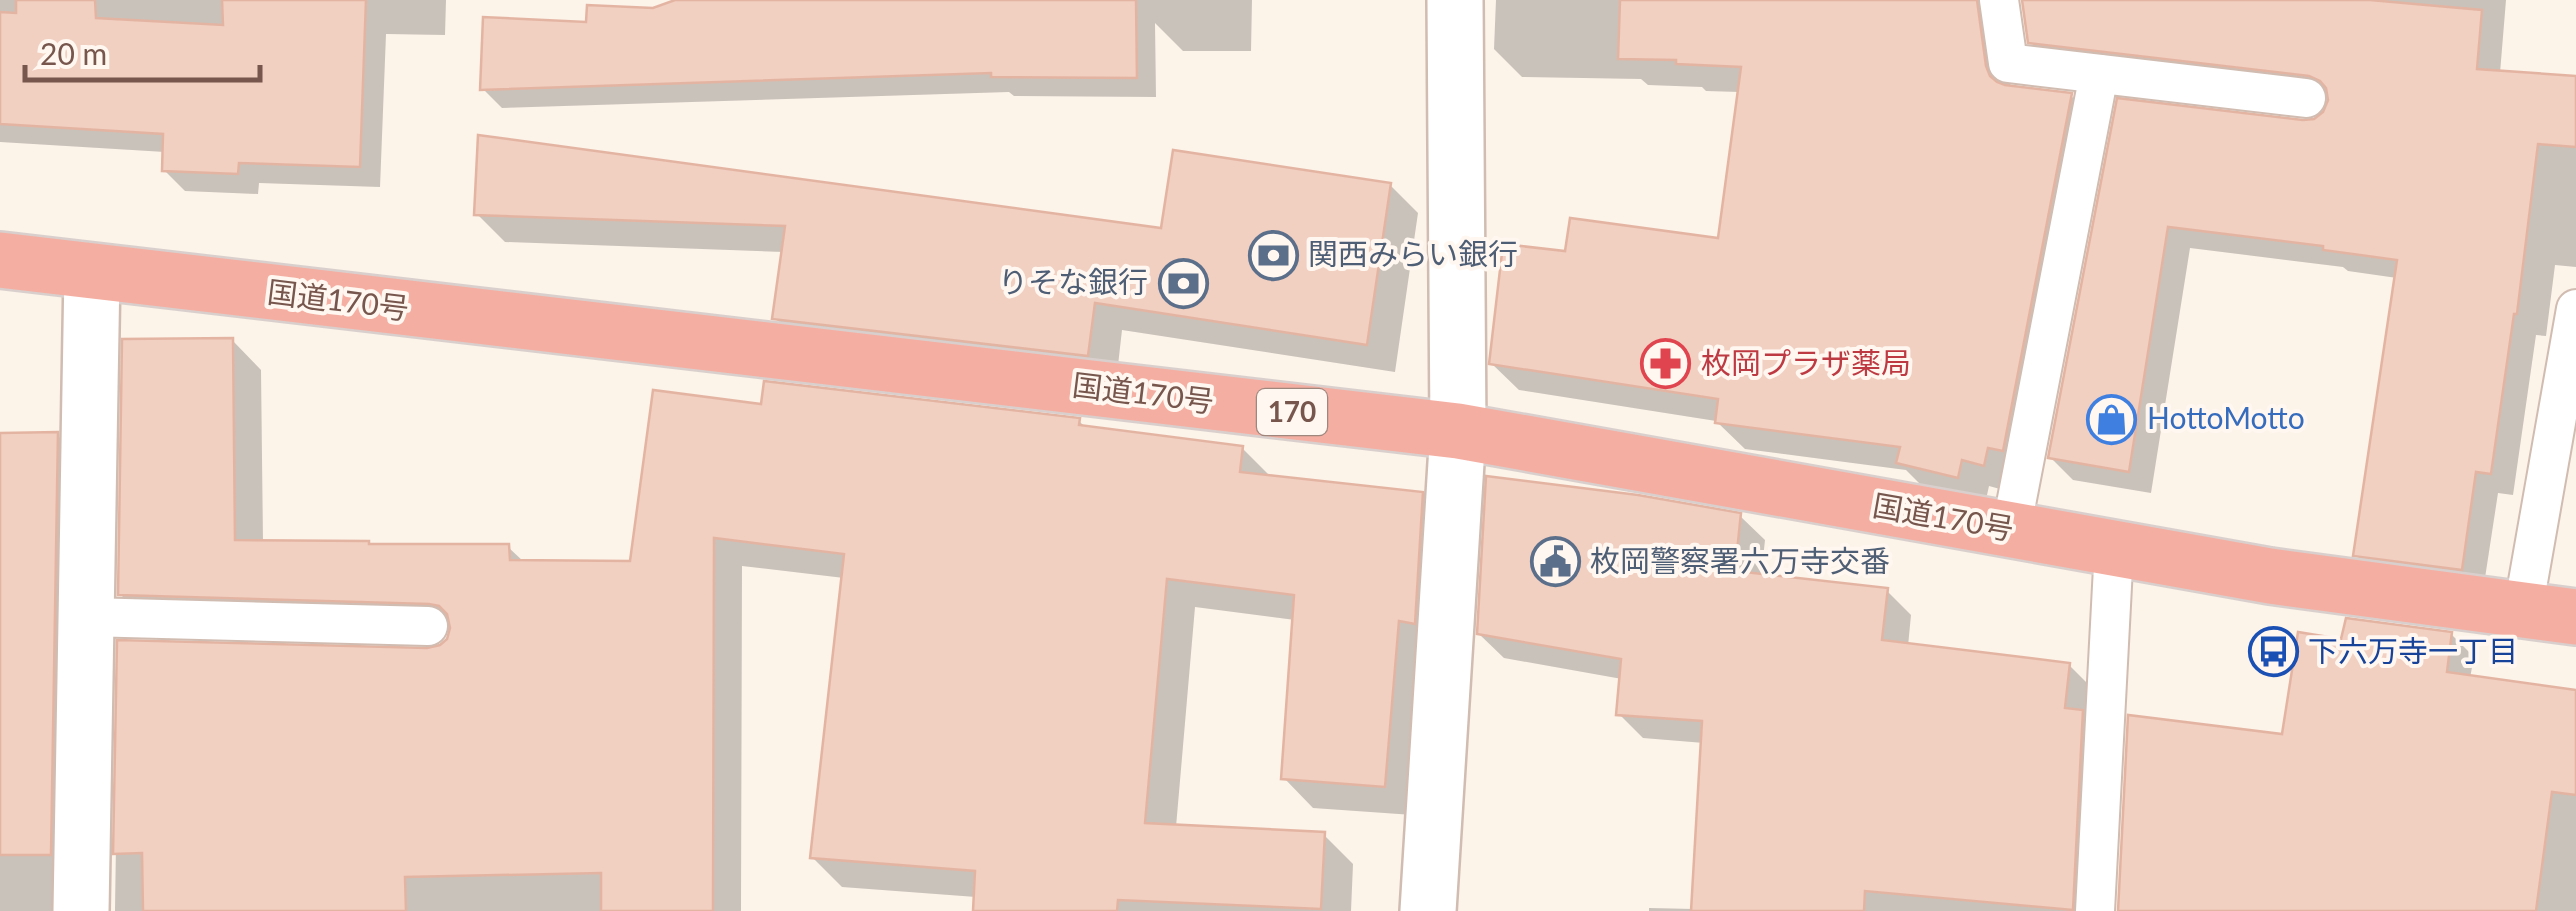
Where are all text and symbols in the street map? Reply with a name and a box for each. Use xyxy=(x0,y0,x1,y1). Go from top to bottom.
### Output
scale bar xyxy=(25,20,260,82)
text: 20 m xyxy=(40,35,107,71)
bank icon: 関西みらい銀行 xyxy=(1247,229,1299,281)
place label: 関西みらい銀行 xyxy=(1308,235,1518,271)
bank icon: りそな銀行 xyxy=(1157,257,1209,309)
place label: りそな銀行 xyxy=(998,263,1148,299)
street label: 国道170号 xyxy=(265,272,411,326)
pharmacy icon: 枚岡プラザ薬局 xyxy=(1640,338,1692,390)
place label: 枚岡プラザ薬局 xyxy=(1701,344,1911,380)
street label: 国道170号 xyxy=(1070,365,1216,419)
road number: 170 xyxy=(1257,389,1327,435)
shop icon: HottoMotto xyxy=(2086,393,2138,445)
place label: HottoMotto xyxy=(2147,399,2305,435)
street label: 国道170号 xyxy=(1870,486,2016,546)
public building icon: 枚岡警察署六万寺交番 xyxy=(1529,536,1581,588)
place label: 枚岡警察署六万寺交番 xyxy=(1590,542,1890,578)
bus stop icon: 下六万寺一丁目 xyxy=(2247,626,2299,678)
place label: 下六万寺一丁目 xyxy=(2308,632,2518,668)

